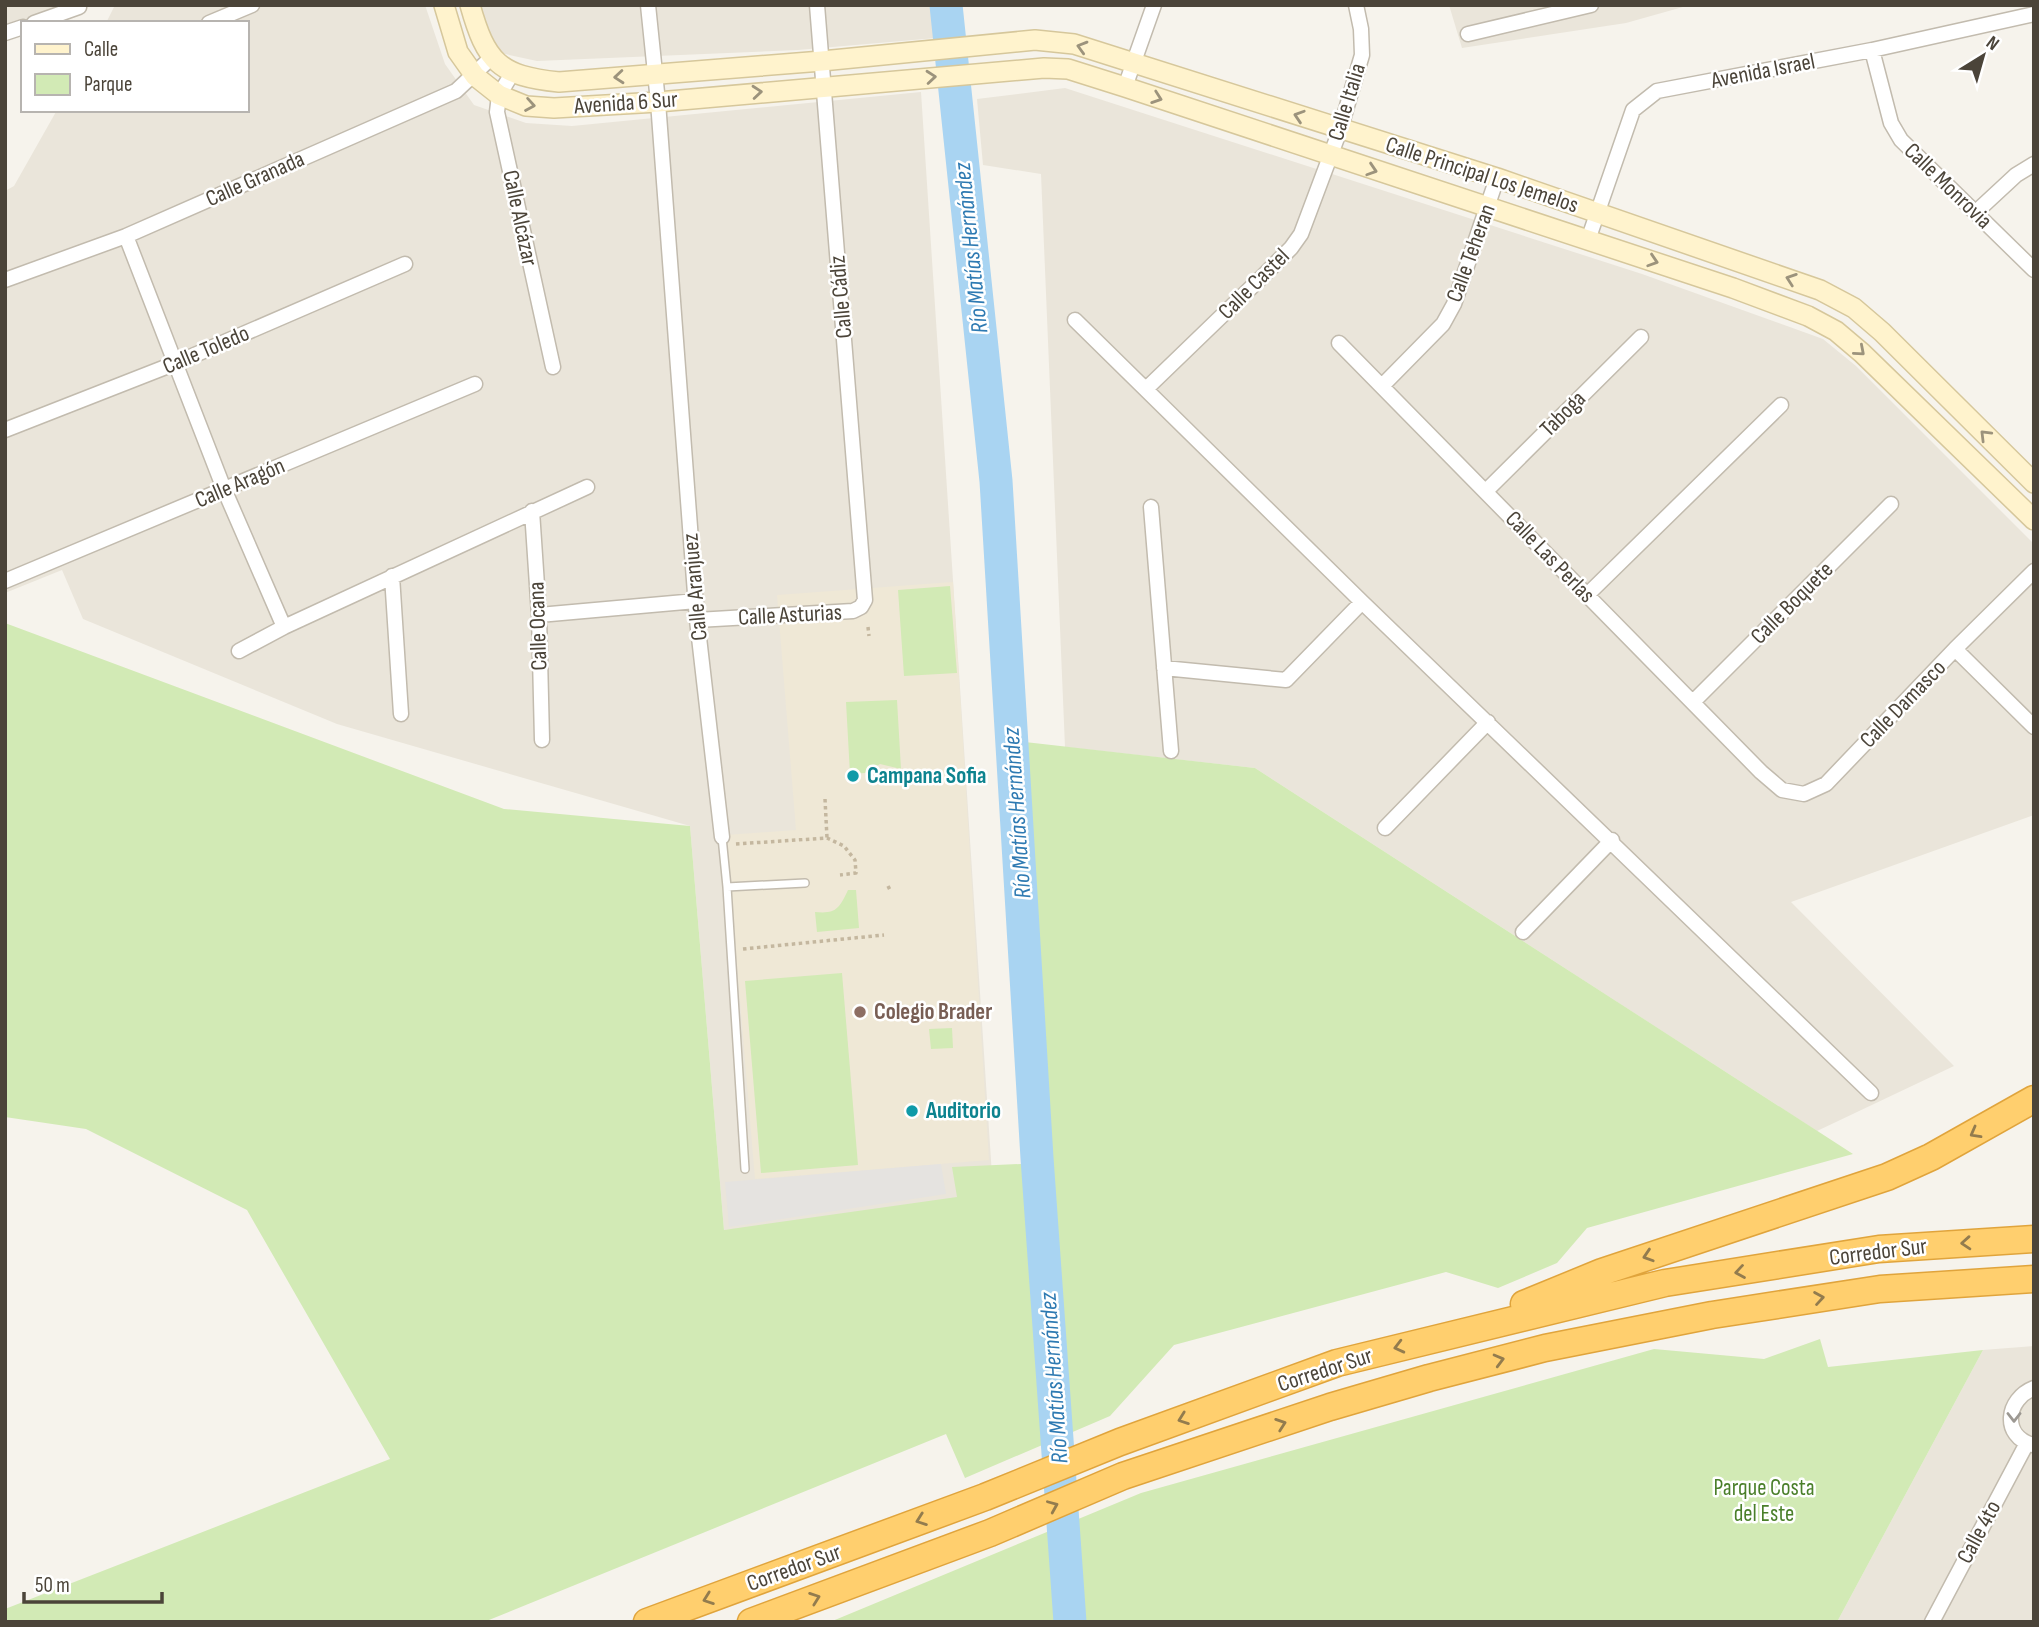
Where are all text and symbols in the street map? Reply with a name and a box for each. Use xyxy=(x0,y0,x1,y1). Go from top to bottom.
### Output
legend xyxy=(21,21,248,112)
north arrow xyxy=(1948,21,2018,91)
text: N xyxy=(1981,31,2003,56)
text: Calle xyxy=(84,37,118,62)
one-way arrow xyxy=(1076,40,1088,55)
street label: Avenida Israel xyxy=(1708,47,1817,95)
street label: Calle Italia xyxy=(1322,60,1372,144)
one-way arrow xyxy=(613,69,624,84)
one-way arrow xyxy=(926,70,937,85)
text: Parque xyxy=(84,72,132,97)
street label: Avenida 6 Sur xyxy=(572,85,679,121)
one-way arrow xyxy=(751,85,763,100)
one-way arrow xyxy=(1150,90,1162,104)
one-way arrow xyxy=(524,96,536,111)
one-way arrow xyxy=(1293,110,1305,124)
street label: Calle Principal Los Jemelos xyxy=(1382,131,1582,219)
street label: Calle Monrovia xyxy=(1898,137,1998,235)
street label: Calle Granada xyxy=(201,145,309,213)
water label: Río Matías Hernández xyxy=(947,160,994,335)
one-way arrow xyxy=(1366,162,1378,177)
street label: Calle Alcázar xyxy=(496,168,544,269)
street label: Calle Teheran xyxy=(1440,200,1502,306)
street label: Calle Castel xyxy=(1213,243,1295,325)
one-way arrow xyxy=(1646,253,1659,267)
street label: Calle Cádiz xyxy=(823,255,859,339)
one-way arrow xyxy=(1785,273,1797,287)
street label: Calle Toledo xyxy=(159,319,253,381)
one-way arrow xyxy=(1852,343,1865,355)
street label: Taboga xyxy=(1534,385,1592,443)
one-way arrow xyxy=(1981,430,1994,443)
street label: Calle Aragón xyxy=(191,452,289,514)
street label: Calle Las Perlas xyxy=(1499,505,1601,609)
street label: Calle Aranjuez xyxy=(676,532,714,642)
street label: Calle Boquete xyxy=(1745,556,1839,650)
street label: Calle Ocana xyxy=(522,581,554,671)
street label: Calle Asturias xyxy=(737,598,843,632)
street label: Calle Damasco xyxy=(1854,654,1952,754)
water label: Río Matías Hernández xyxy=(996,725,1037,900)
place label: Campana Sofia xyxy=(867,762,986,790)
marker: Campana Sofia xyxy=(845,768,861,784)
place label: Colegio Brader xyxy=(874,998,992,1026)
marker: Colegio Brader xyxy=(852,1004,868,1020)
place label: Auditorio xyxy=(925,1097,1001,1125)
marker: Auditorio xyxy=(904,1103,920,1119)
one-way arrow xyxy=(1970,1125,1982,1138)
street label: Corredor Sur xyxy=(1828,1232,1929,1272)
one-way arrow xyxy=(1960,1236,1971,1251)
one-way arrow xyxy=(1643,1248,1655,1263)
one-way arrow xyxy=(1734,1264,1746,1279)
water label: Río Matías Hernández xyxy=(1033,1290,1074,1465)
one-way arrow xyxy=(1813,1291,1824,1306)
one-way arrow xyxy=(1393,1339,1405,1353)
street label: Corredor Sur xyxy=(1274,1341,1376,1398)
one-way arrow xyxy=(1493,1354,1505,1368)
one-way arrow xyxy=(1177,1411,1189,1425)
one-way arrow xyxy=(2006,1412,2021,1423)
one-way arrow xyxy=(1274,1418,1286,1432)
park label: Parque Costa del Este xyxy=(1713,1474,1815,1528)
street label: Calle 4to xyxy=(1951,1496,2007,1568)
one-way arrow xyxy=(1046,1501,1058,1515)
one-way arrow xyxy=(916,1512,928,1526)
street label: Corredor Sur xyxy=(743,1538,845,1598)
scale bar xyxy=(24,1560,163,1604)
text: 50 m xyxy=(35,1573,70,1598)
one-way arrow xyxy=(702,1591,714,1605)
one-way arrow xyxy=(808,1592,820,1606)

